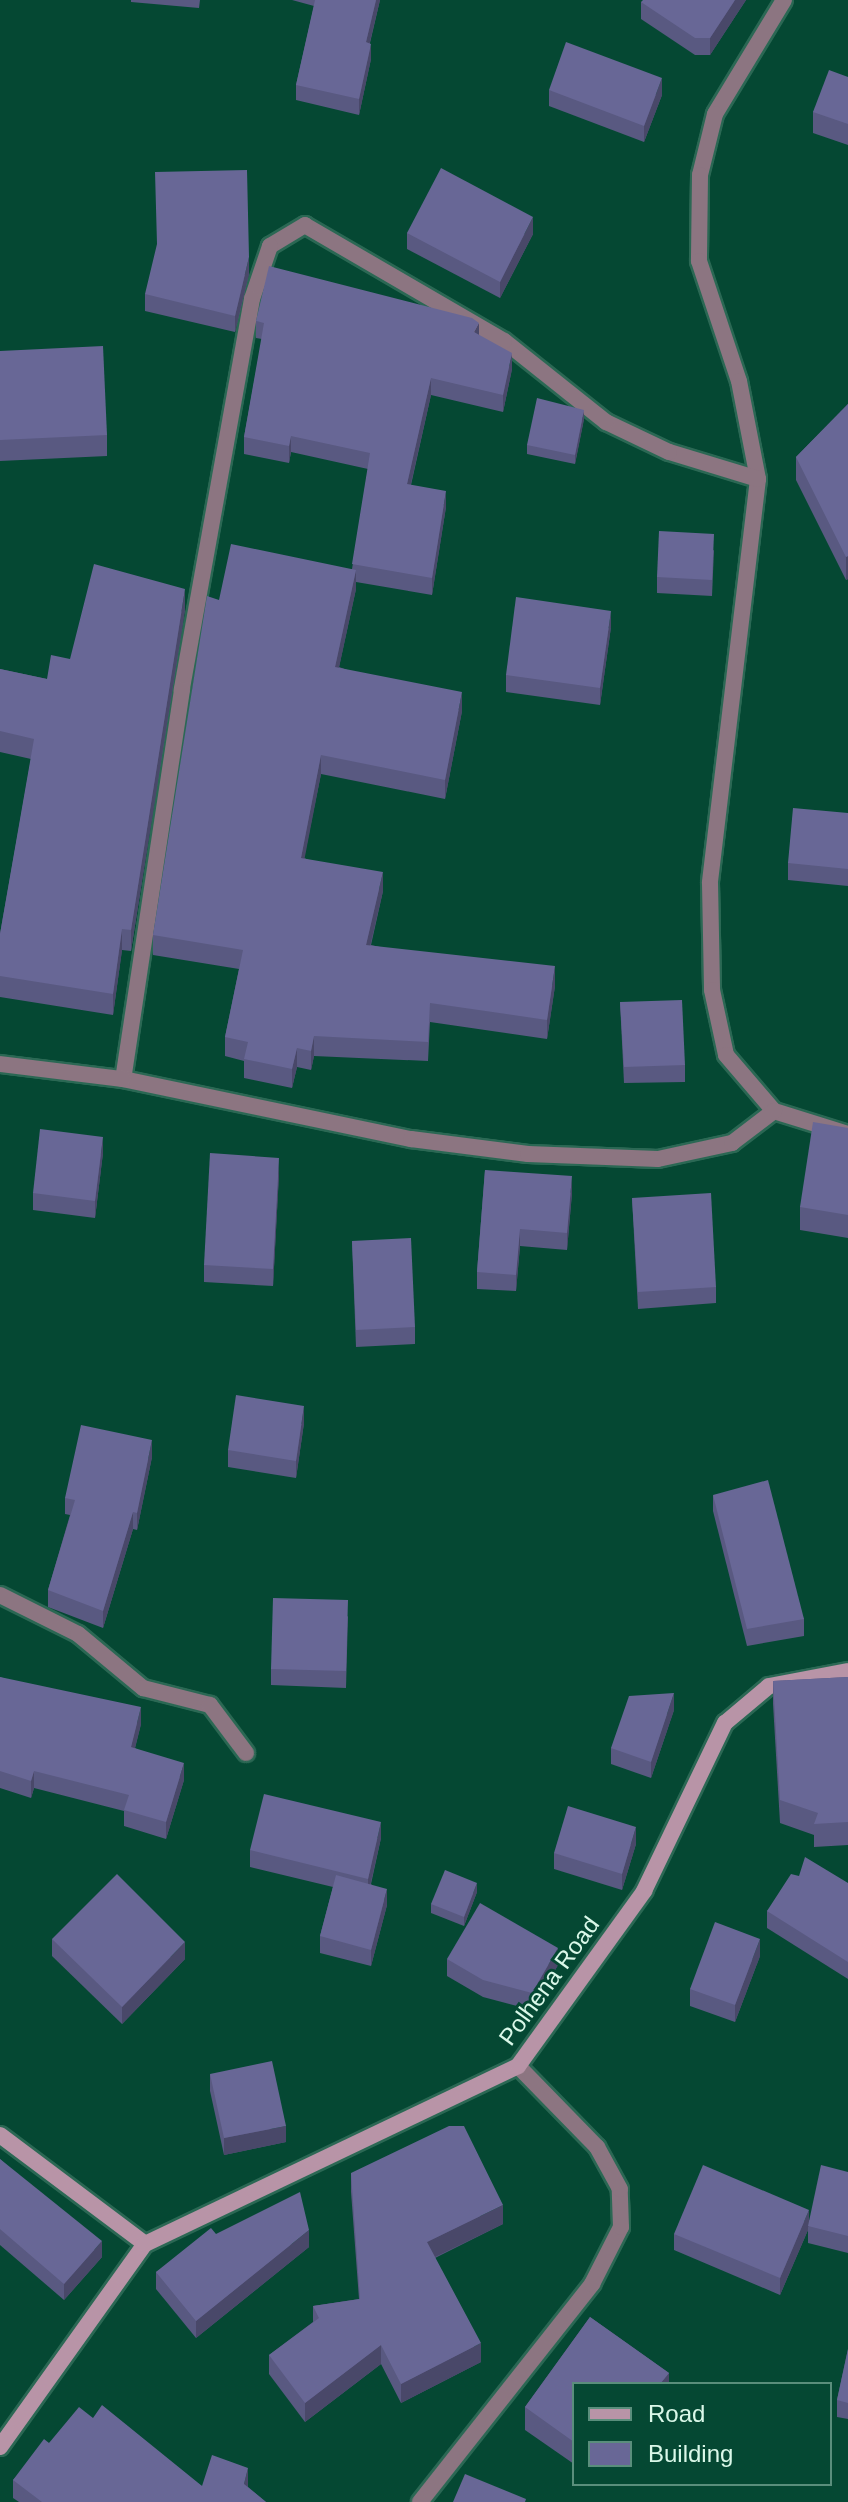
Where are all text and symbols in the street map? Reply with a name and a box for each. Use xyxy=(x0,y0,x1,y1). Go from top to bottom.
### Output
street label: Polhena Road xyxy=(493,1911,605,2051)
legend xyxy=(572,2382,832,2486)
text: Road xyxy=(648,2400,705,2427)
text: Building xyxy=(648,2440,733,2467)

